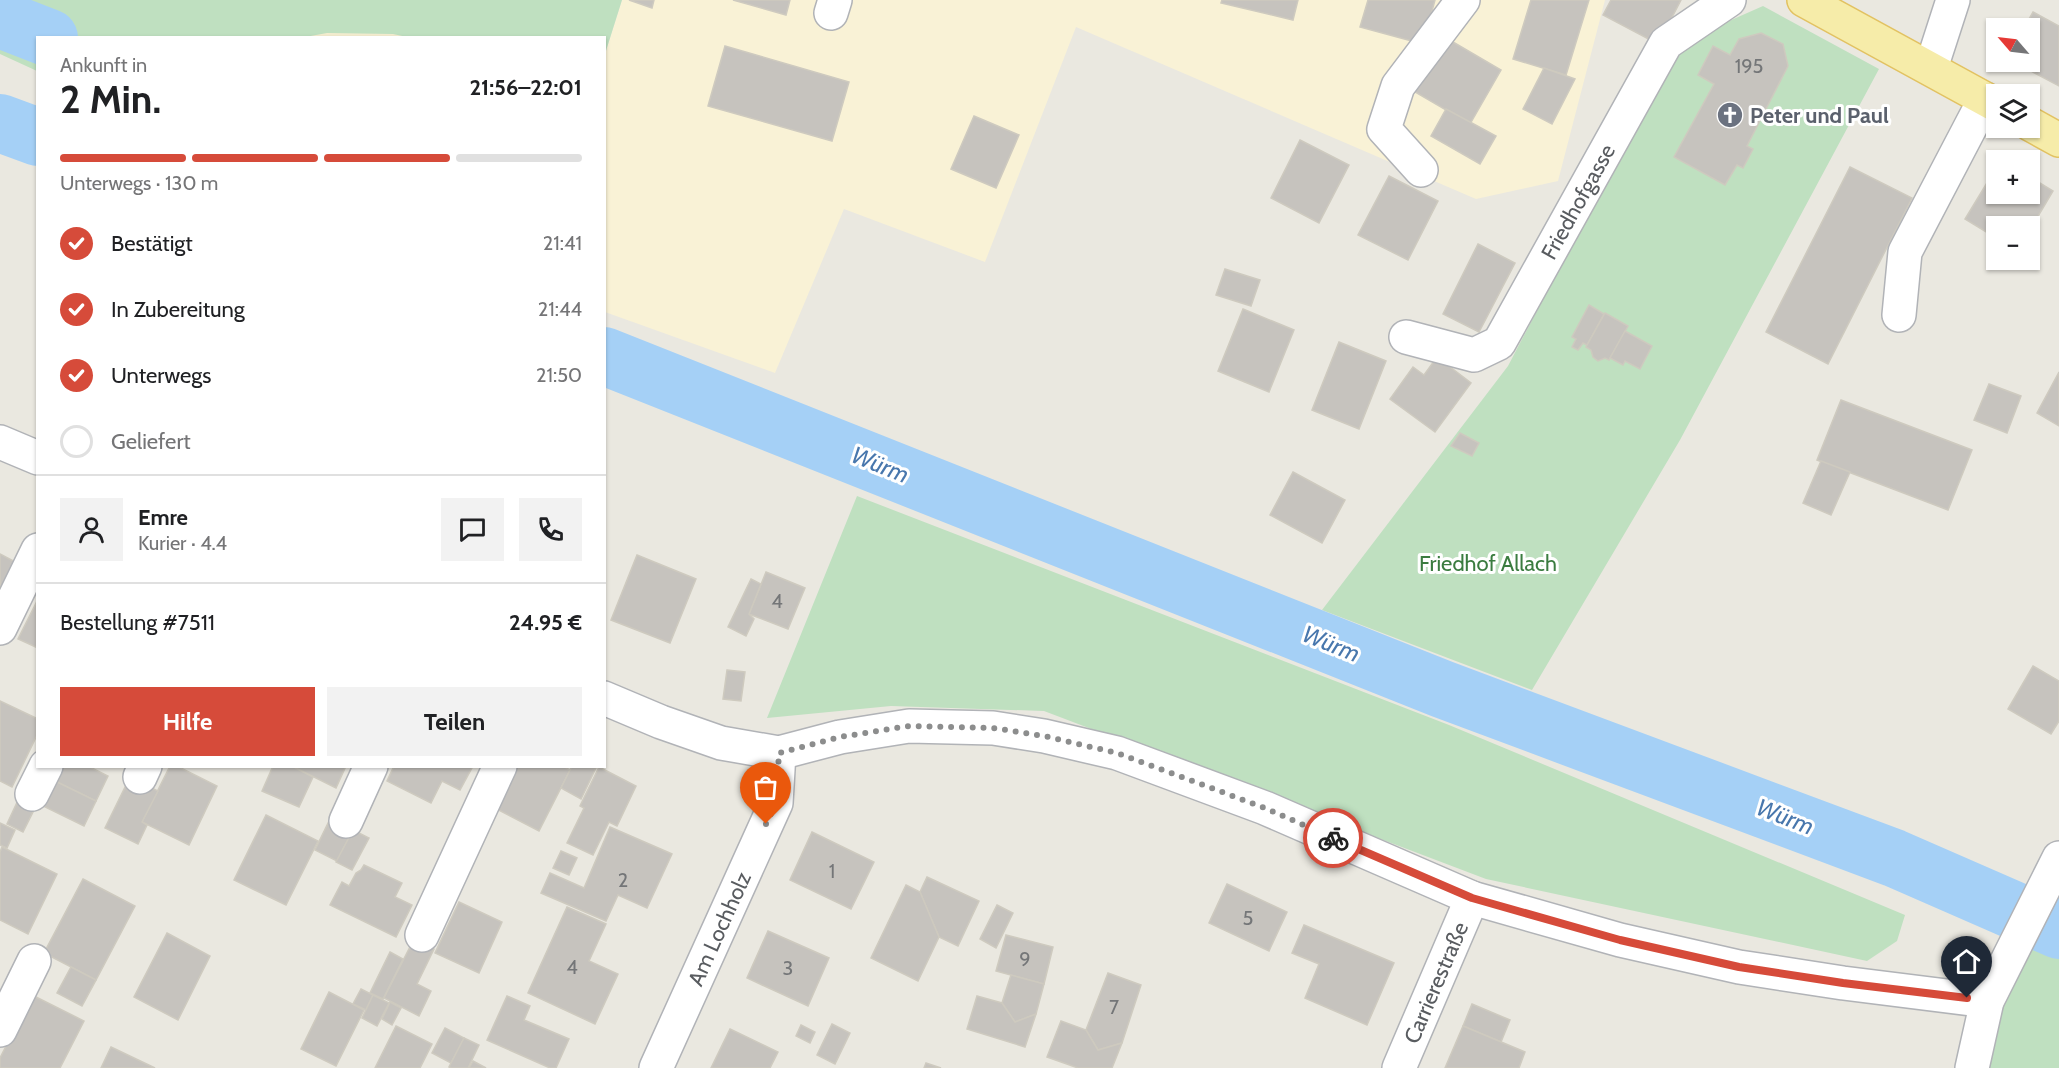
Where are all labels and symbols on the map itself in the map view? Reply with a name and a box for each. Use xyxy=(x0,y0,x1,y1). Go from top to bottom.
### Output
north arrow xyxy=(1986,18,2040,72)
house number: 195 xyxy=(1735,54,1763,78)
church icon: Peter und Paul xyxy=(1715,100,1745,130)
place label: Peter und Paul xyxy=(1750,102,1889,129)
street label: Friedhofgasse xyxy=(1535,139,1621,264)
water label: Würm xyxy=(847,440,913,489)
park label: Friedhof Allach xyxy=(1419,550,1557,577)
house number: 4 xyxy=(771,589,783,613)
water label: Würm xyxy=(1298,619,1364,668)
pin xyxy=(740,762,791,824)
water label: Würm xyxy=(1752,792,1818,841)
courier xyxy=(1303,808,1363,868)
house number: 1 xyxy=(829,859,835,883)
house number: 2 xyxy=(618,868,628,892)
street label: Am Lochholz xyxy=(682,868,757,990)
house number: 5 xyxy=(1243,906,1253,930)
street label: Carrierestraße xyxy=(1398,918,1474,1048)
pin xyxy=(1941,936,1992,998)
house number: 9 xyxy=(1019,947,1031,971)
house number: 4 xyxy=(566,955,578,979)
house number: 3 xyxy=(783,956,793,980)
house number: 7 xyxy=(1109,995,1119,1019)

